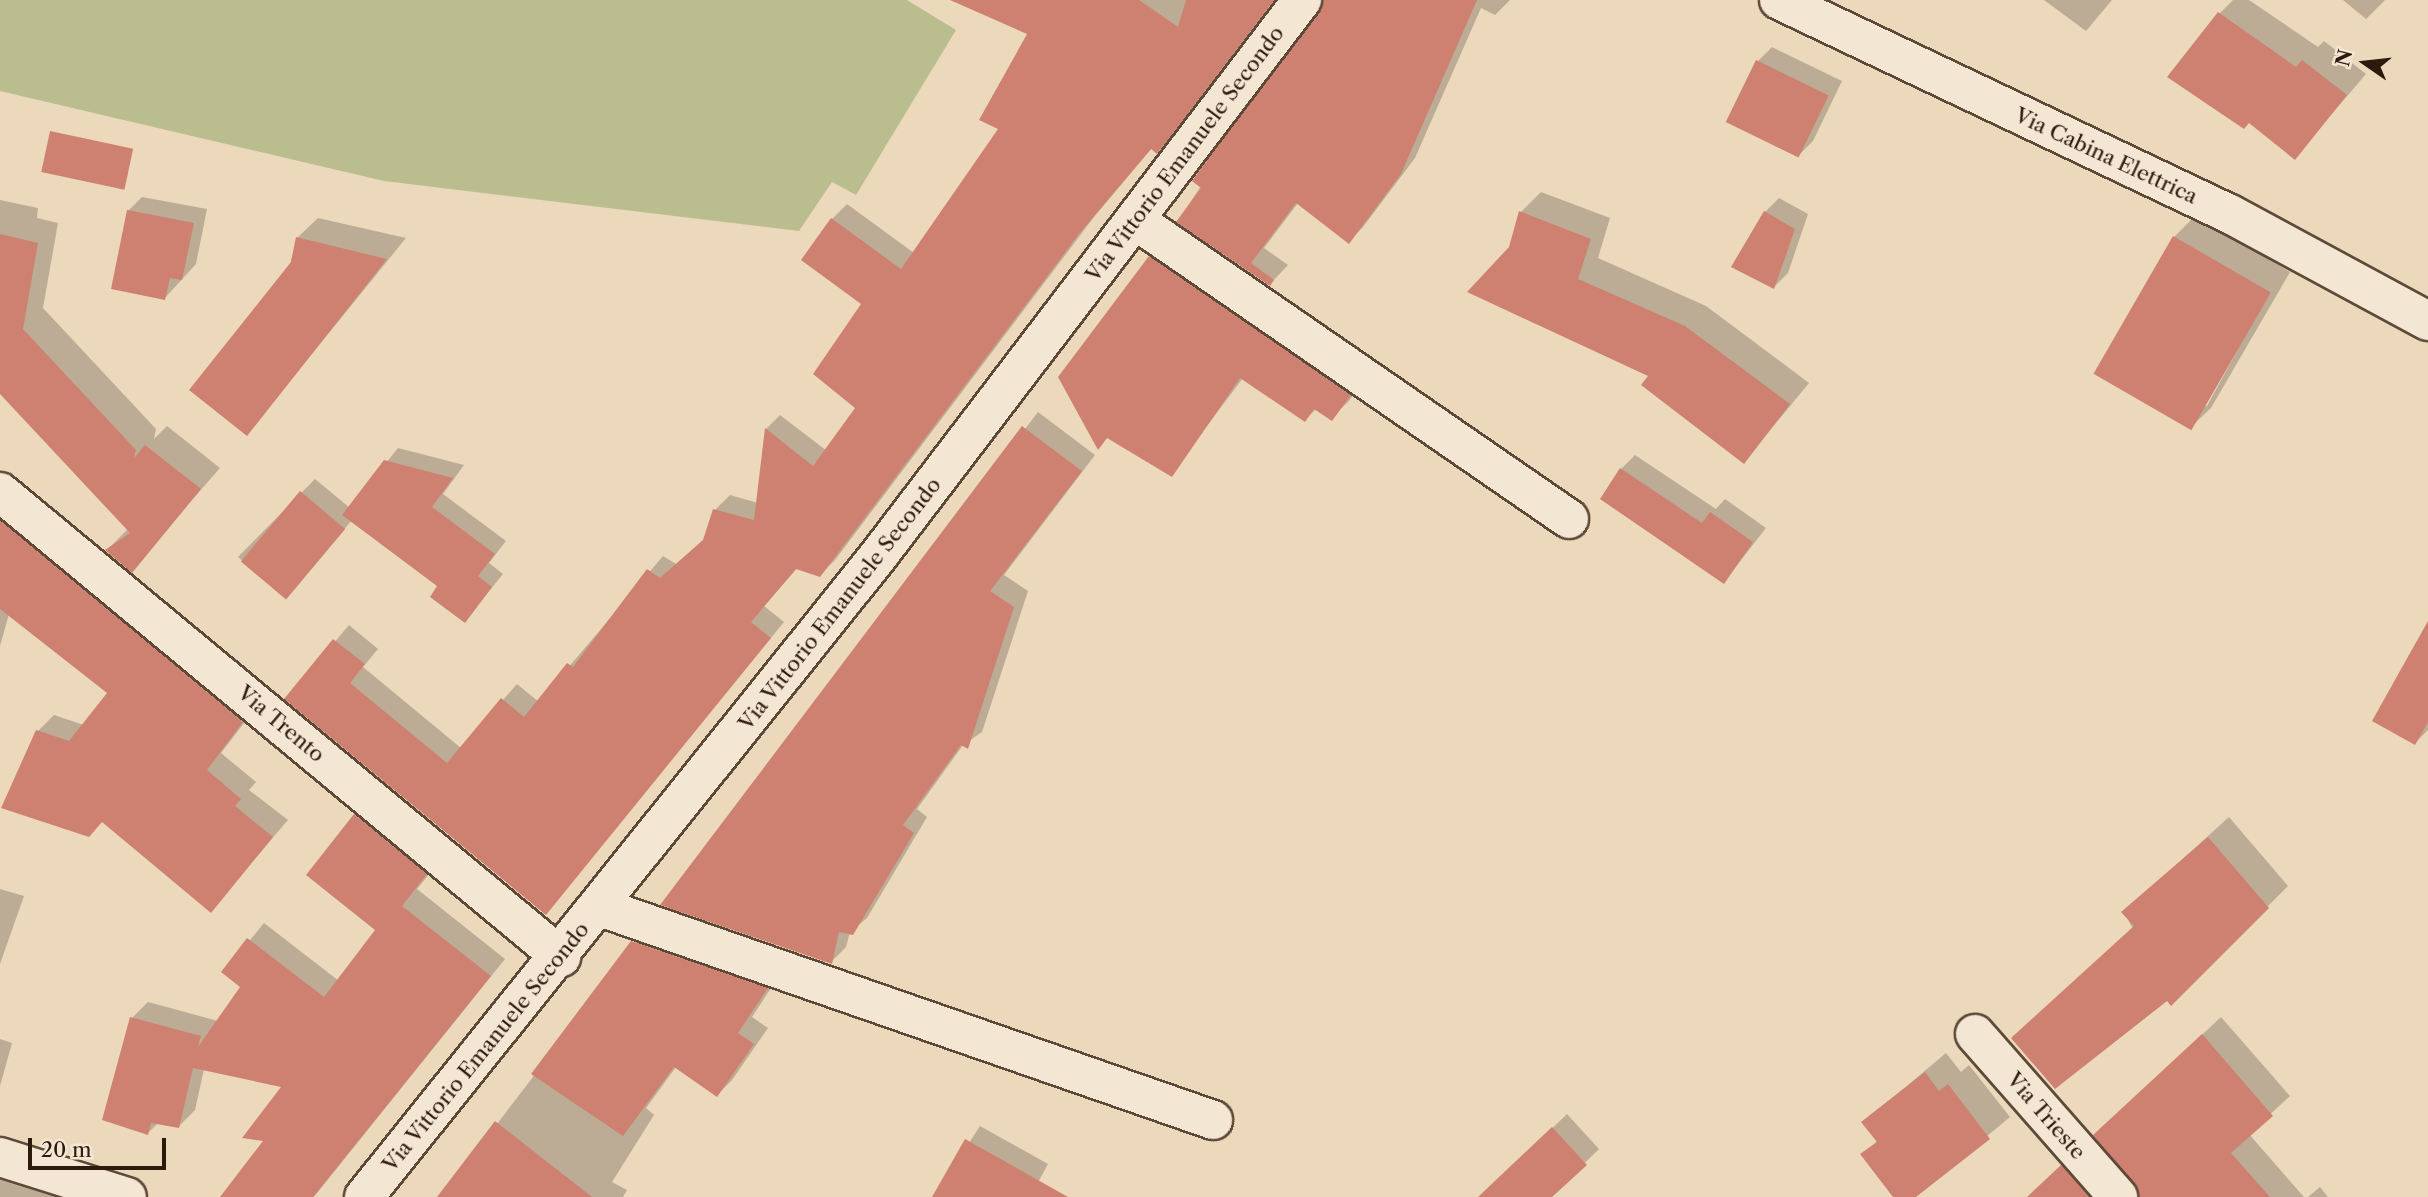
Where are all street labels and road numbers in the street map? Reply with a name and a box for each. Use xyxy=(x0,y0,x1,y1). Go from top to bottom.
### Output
street label: Via Vittorio Emanuele Secondo xyxy=(1080,21,1290,287)
street label: Via Cabina Elettrica xyxy=(2010,103,2202,209)
street label: Via Vittorio Emanuele Secondo xyxy=(733,472,947,736)
street label: Via Trento xyxy=(232,680,330,768)
street label: Via Vittorio Emanuele Secondo xyxy=(377,917,595,1177)
street label: Via Trieste xyxy=(2001,1067,2091,1165)

